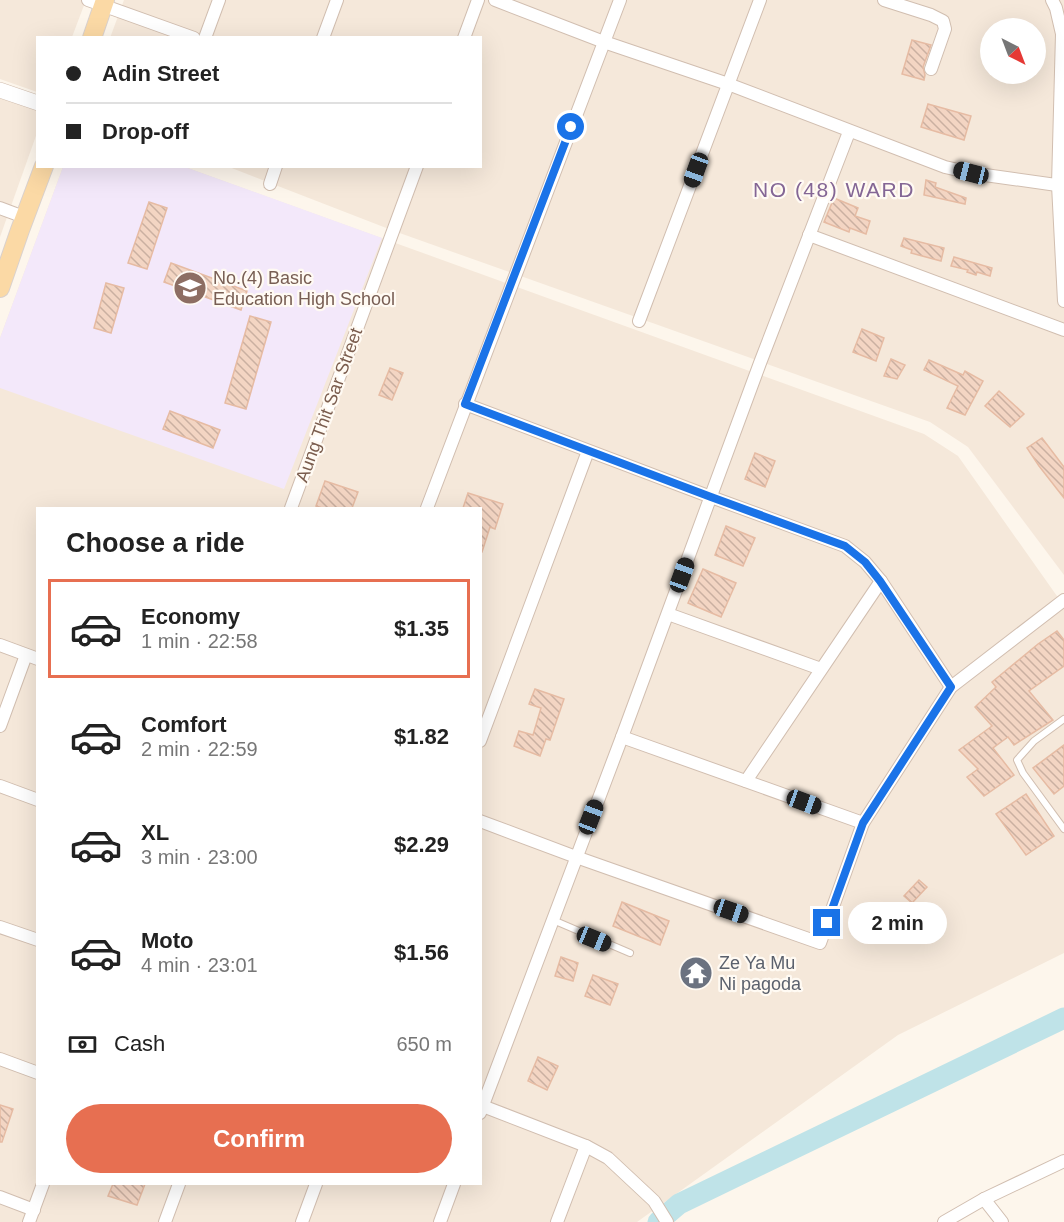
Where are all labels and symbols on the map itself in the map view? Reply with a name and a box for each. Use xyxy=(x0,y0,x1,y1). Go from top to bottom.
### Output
north arrow xyxy=(980,18,1046,84)
route start xyxy=(557,113,584,140)
car xyxy=(681,150,711,190)
car xyxy=(951,160,991,186)
district label: NO (48) WARD xyxy=(753,178,915,201)
place label: No.(4) Basic Education High School xyxy=(213,268,395,309)
school or university icon: No.(4) Basic Education High School xyxy=(172,270,208,306)
street label: Aung Thit Sar Street xyxy=(292,325,366,485)
car xyxy=(667,555,697,595)
car xyxy=(784,787,824,817)
car xyxy=(576,797,606,837)
car xyxy=(711,897,751,925)
callout: 2 min xyxy=(848,902,947,944)
route end xyxy=(813,909,840,936)
car xyxy=(574,924,614,954)
place label: Ze Ya Mu Ni pagoda xyxy=(719,953,802,994)
temple icon: Ze Ya Mu Ni pagoda xyxy=(678,955,714,991)

